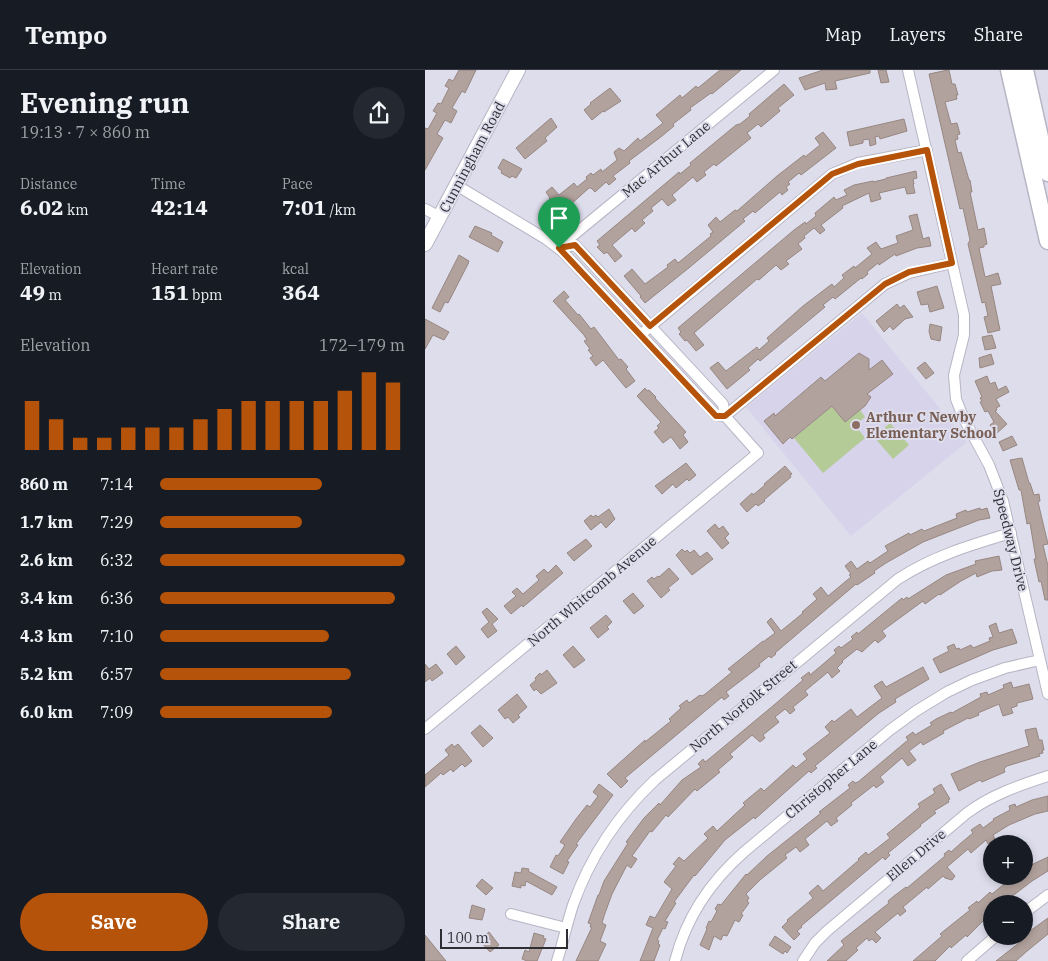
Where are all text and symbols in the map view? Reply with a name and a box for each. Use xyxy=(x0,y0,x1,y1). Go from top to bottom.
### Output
text: Tempo xyxy=(25,19,107,51)
text: Map xyxy=(825,23,862,46)
text: Layers xyxy=(890,23,946,46)
text: Share xyxy=(974,23,1023,46)
text: Evening run xyxy=(20,84,189,121)
button: share xyxy=(353,87,405,139)
street label: Cunningham Road xyxy=(435,98,509,216)
street label: Mac Arthur Lane xyxy=(618,117,714,201)
text: 19:13 · 7 × 860 m xyxy=(20,122,150,142)
text: Distance xyxy=(20,175,77,193)
text: Time xyxy=(151,175,185,193)
text: Pace xyxy=(282,175,313,193)
text: 6.02 xyxy=(20,193,64,221)
text: 42:14 xyxy=(151,193,208,221)
text: 7:01 xyxy=(282,193,326,221)
pin xyxy=(538,197,580,248)
text: km xyxy=(64,201,89,219)
text: /km xyxy=(326,201,356,219)
icon: arrive xyxy=(545,204,573,232)
text: Elevation xyxy=(20,260,82,278)
text: Heart rate xyxy=(151,260,218,278)
text: kcal xyxy=(282,260,309,278)
text: 49 xyxy=(20,278,45,306)
text: 151 xyxy=(151,278,189,306)
text: 364 xyxy=(282,278,320,306)
text: m xyxy=(45,286,62,304)
text: bpm xyxy=(189,286,222,304)
text: Elevation xyxy=(20,335,90,355)
text: 172–179 m xyxy=(319,335,405,355)
place label: Arthur C Newby Elementary School xyxy=(866,408,997,442)
marker: Arthur C Newby Elementary School xyxy=(850,419,862,431)
text: 860 m xyxy=(20,474,68,494)
text: 7:14 xyxy=(100,474,133,494)
street label: Speedway Drive xyxy=(990,487,1032,593)
text: 1.7 km xyxy=(20,512,73,532)
text: 7:29 xyxy=(100,512,133,532)
street label: North Whitcomb Avenue xyxy=(524,532,660,650)
text: 2.6 km xyxy=(20,550,73,570)
text: 6:32 xyxy=(100,550,133,570)
text: 3.4 km xyxy=(20,588,73,608)
text: 6:36 xyxy=(100,588,133,608)
text: 4.3 km xyxy=(20,626,73,646)
text: 7:10 xyxy=(100,626,133,646)
street label: North Norfolk Street xyxy=(686,656,800,756)
text: 5.2 km xyxy=(20,664,73,684)
text: 6:57 xyxy=(100,664,133,684)
text: 6.0 km xyxy=(20,702,73,722)
text: 7:09 xyxy=(100,702,133,722)
street label: Christopher Lane xyxy=(781,735,881,823)
street label: Ellen Drive xyxy=(882,825,950,885)
map controls xyxy=(983,835,1033,945)
button: + xyxy=(983,835,1033,885)
button: Save xyxy=(20,893,208,951)
button: Share xyxy=(218,893,405,951)
button: − xyxy=(983,895,1033,945)
scale bar xyxy=(440,926,567,949)
text: 100 m xyxy=(447,929,489,947)

